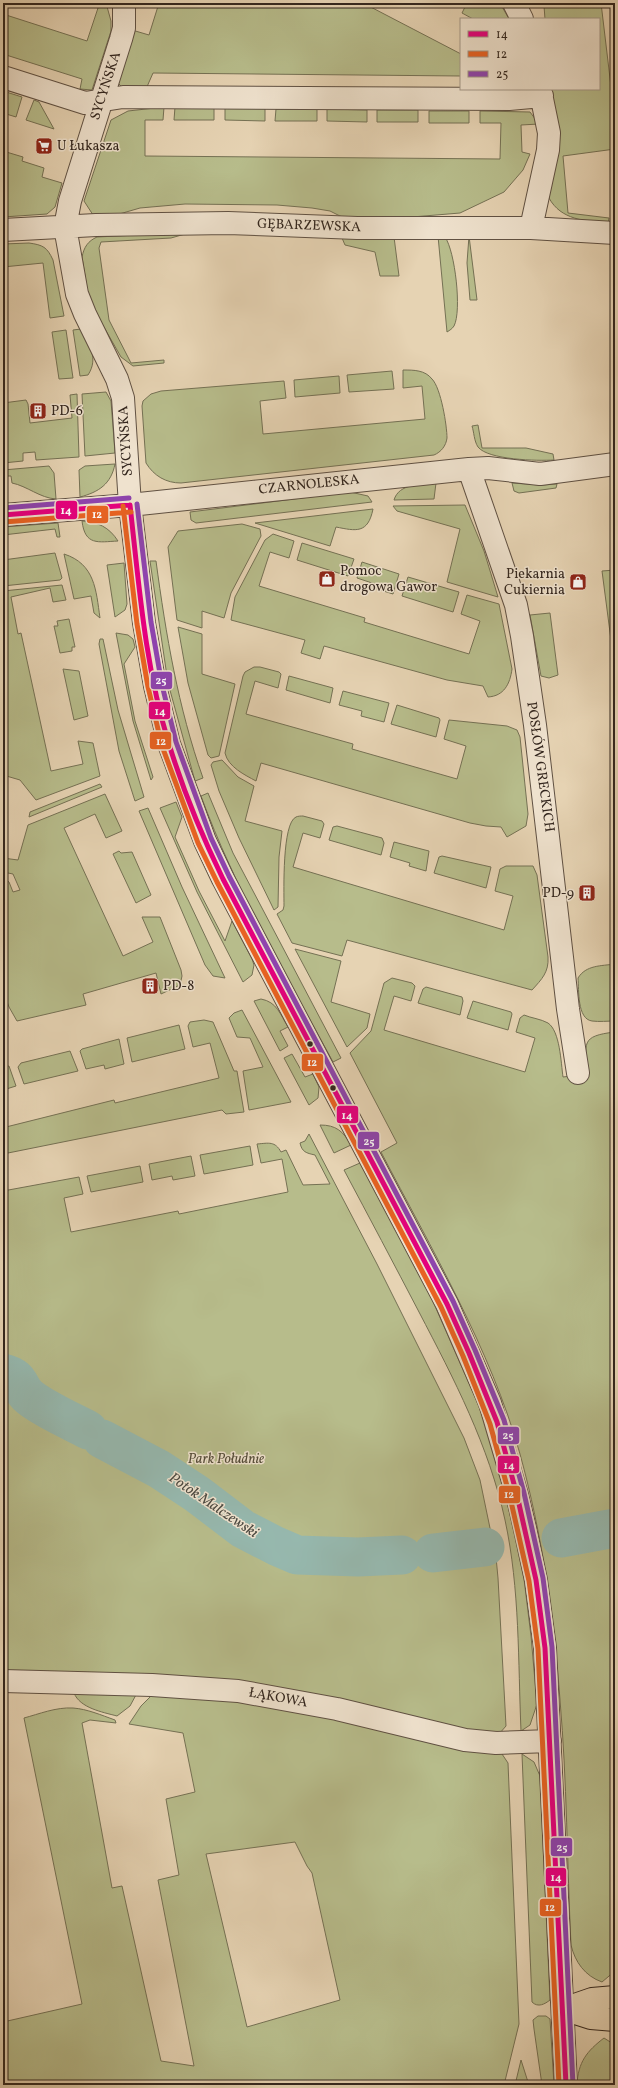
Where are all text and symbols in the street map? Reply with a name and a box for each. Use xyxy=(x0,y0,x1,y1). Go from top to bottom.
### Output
legend xyxy=(460,18,600,90)
text: 14 xyxy=(496,27,508,43)
text: 12 xyxy=(496,47,507,63)
street label: SYCYŃSKA xyxy=(86,49,126,123)
text: 25 xyxy=(496,67,508,83)
supermarket icon: U Łukasza xyxy=(34,136,54,156)
place label: U Łukasza xyxy=(57,137,120,156)
street label: GĘBARZEWSKA xyxy=(257,215,361,237)
building icon: PD-6 xyxy=(28,401,48,421)
place label: PD-6 xyxy=(51,402,83,421)
street label: SYCYŃSKA xyxy=(114,405,138,477)
street label: CZARNOLESKA xyxy=(258,470,361,500)
line badge: 14 xyxy=(55,500,78,520)
text: 14 xyxy=(60,504,72,519)
line badge: 12 xyxy=(86,505,109,524)
text: 12 xyxy=(92,508,102,523)
place label: Pomoc drogowa Gawor xyxy=(340,562,437,597)
place label: Piekarnia Cukiernia xyxy=(504,565,565,600)
shop icon: Pomoc drogowa Gawor xyxy=(317,569,337,589)
shop icon: Piekarnia Cukiernia xyxy=(568,572,588,592)
line badge: 25 xyxy=(150,671,173,690)
text: 25 xyxy=(155,674,167,689)
street label: POSŁÓW GRECKICH xyxy=(521,700,560,834)
line badge: 14 xyxy=(148,701,171,720)
text: 14 xyxy=(154,705,166,720)
line badge: 12 xyxy=(149,731,172,750)
text: 12 xyxy=(156,735,166,750)
building icon: PD-9 xyxy=(577,883,597,903)
place label: PD-9 xyxy=(543,884,574,903)
building icon: PD-8 xyxy=(140,976,160,996)
place label: PD-8 xyxy=(163,977,194,996)
unlabelled marker xyxy=(305,1039,315,1049)
line badge: 12 xyxy=(301,1053,324,1072)
text: 12 xyxy=(307,1056,317,1071)
unlabelled marker xyxy=(328,1083,338,1093)
line badge: 14 xyxy=(336,1105,359,1124)
text: 14 xyxy=(341,1109,353,1124)
line badge: 25 xyxy=(357,1131,380,1150)
text: 25 xyxy=(363,1135,375,1150)
line badge: 25 xyxy=(497,1426,520,1445)
text: 25 xyxy=(502,1429,514,1444)
park label: Park Południe xyxy=(188,1450,264,1469)
line badge: 14 xyxy=(497,1455,520,1474)
text: 14 xyxy=(503,1459,515,1474)
water label: Potok Malczewski xyxy=(164,1468,262,1544)
line badge: 12 xyxy=(498,1485,521,1504)
text: 12 xyxy=(504,1488,514,1503)
street label: ŁĄKOWA xyxy=(247,1683,309,1713)
line badge: 25 xyxy=(550,1837,573,1857)
text: 25 xyxy=(556,1841,568,1856)
line badge: 14 xyxy=(545,1867,567,1887)
text: 14 xyxy=(550,1871,562,1886)
line badge: 12 xyxy=(539,1898,562,1917)
text: 12 xyxy=(545,1901,555,1916)

